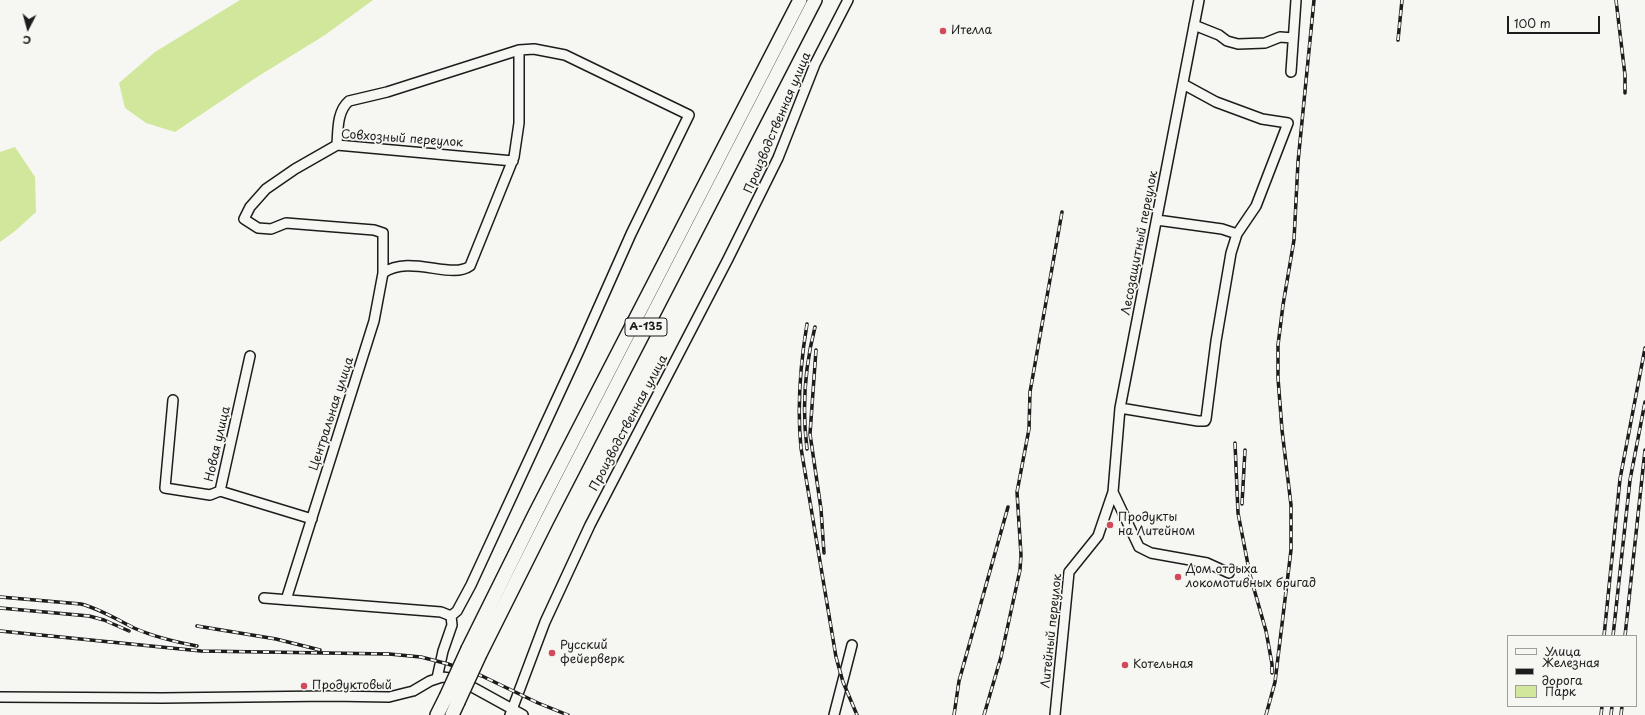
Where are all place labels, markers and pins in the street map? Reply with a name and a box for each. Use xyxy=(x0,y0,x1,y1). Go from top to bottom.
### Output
place label: Ителла xyxy=(951,24,992,38)
marker: Ителла xyxy=(938,26,948,36)
place label: Продукты на Литейном xyxy=(1118,511,1195,539)
marker: Продукты на Литейном xyxy=(1105,520,1115,530)
place label: Дом отдыха локомотивных бригад xyxy=(1186,563,1316,591)
marker: Дом отдыха локомотивных бригад xyxy=(1173,572,1183,582)
place label: Русский фейерверк xyxy=(560,639,624,667)
marker: Русский фейерверк xyxy=(547,648,557,658)
place label: Котельная xyxy=(1133,658,1193,672)
marker: Котельная xyxy=(1120,660,1130,670)
place label: Продуктовый xyxy=(312,679,392,693)
marker: Продуктовый xyxy=(299,681,309,691)

